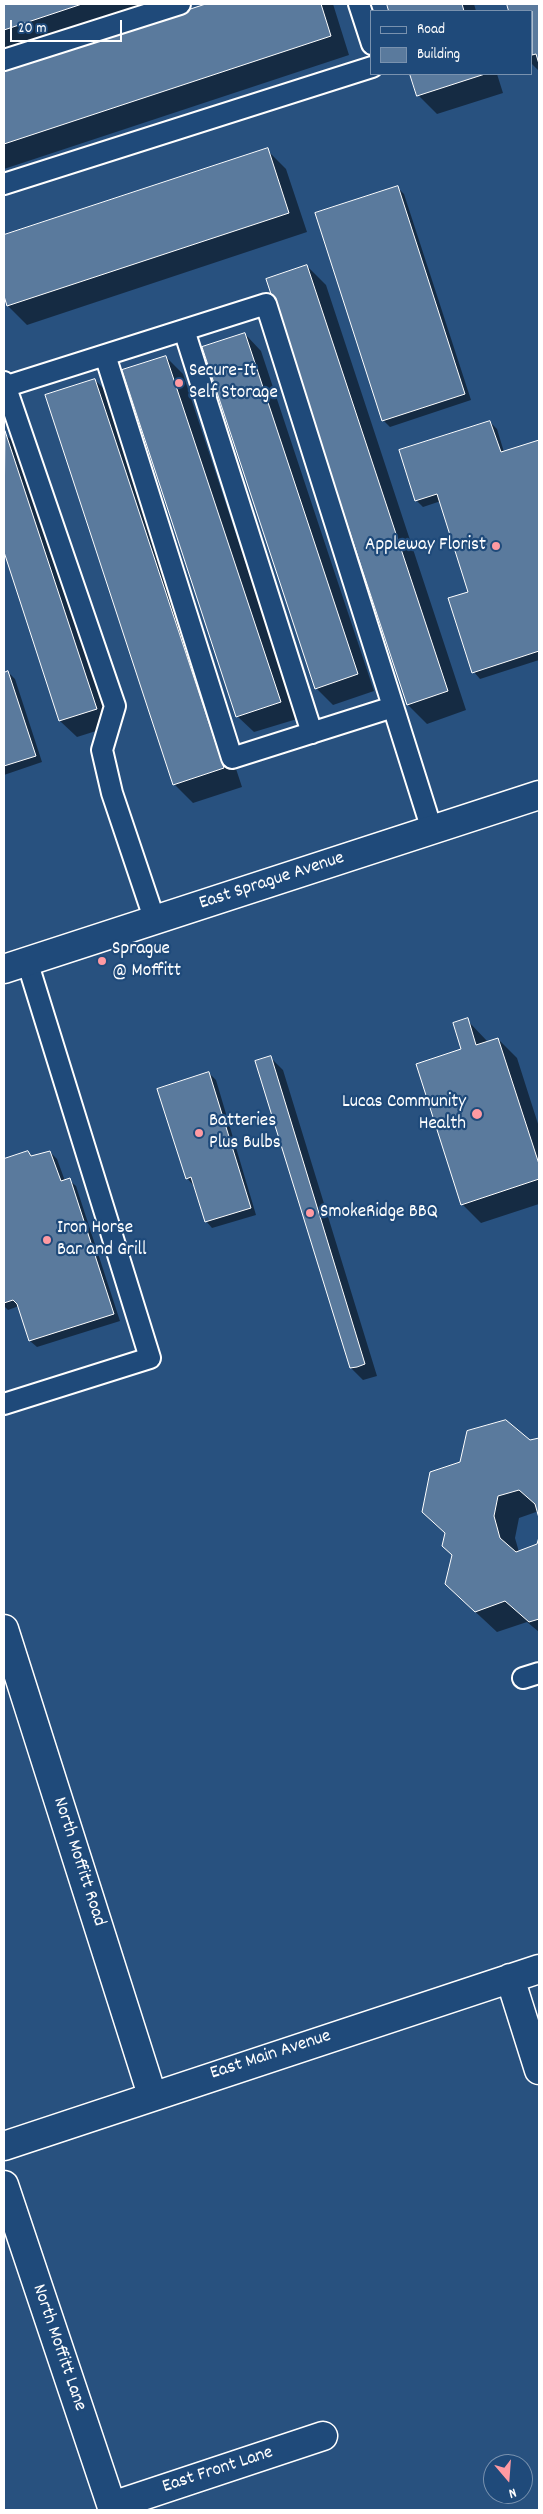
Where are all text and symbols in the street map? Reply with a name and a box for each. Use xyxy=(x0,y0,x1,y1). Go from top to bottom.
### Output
scale bar xyxy=(12,10,125,42)
legend xyxy=(370,10,533,75)
text: 20 m xyxy=(18,18,46,40)
text: Road xyxy=(417,19,445,41)
text: Building xyxy=(417,44,460,66)
place label: Secure-It Self Storage xyxy=(189,361,278,405)
marker: Secure-It Self Storage xyxy=(173,377,185,389)
place label: Appleway Florist xyxy=(365,535,486,557)
marker: Appleway Florist xyxy=(490,540,502,552)
street label: East Sprague Avenue xyxy=(197,848,347,916)
place label: Sprague @ Moffitt xyxy=(112,939,181,983)
marker: Sprague @ Moffitt xyxy=(96,955,108,967)
place label: Lucas Community Health xyxy=(342,1092,466,1136)
marker: Lucas Community Health xyxy=(470,1107,484,1121)
place label: Batteries Plus Bulbs xyxy=(209,1111,281,1155)
marker: Batteries Plus Bulbs xyxy=(193,1127,205,1139)
place label: SmokeRidge BBQ xyxy=(320,1202,438,1224)
marker: SmokeRidge BBQ xyxy=(304,1207,316,1219)
place label: Iron Horse Bar and Grill xyxy=(57,1218,146,1262)
marker: Iron Horse Bar and Grill xyxy=(41,1234,53,1246)
street label: North Moffitt Road xyxy=(46,1795,110,1929)
street label: East Main Avenue xyxy=(208,2026,334,2086)
street label: North Moffitt Lane xyxy=(26,2282,90,2414)
street label: East Front Lane xyxy=(160,2442,276,2500)
north arrow xyxy=(483,2454,533,2504)
text: N xyxy=(506,2482,519,2503)

